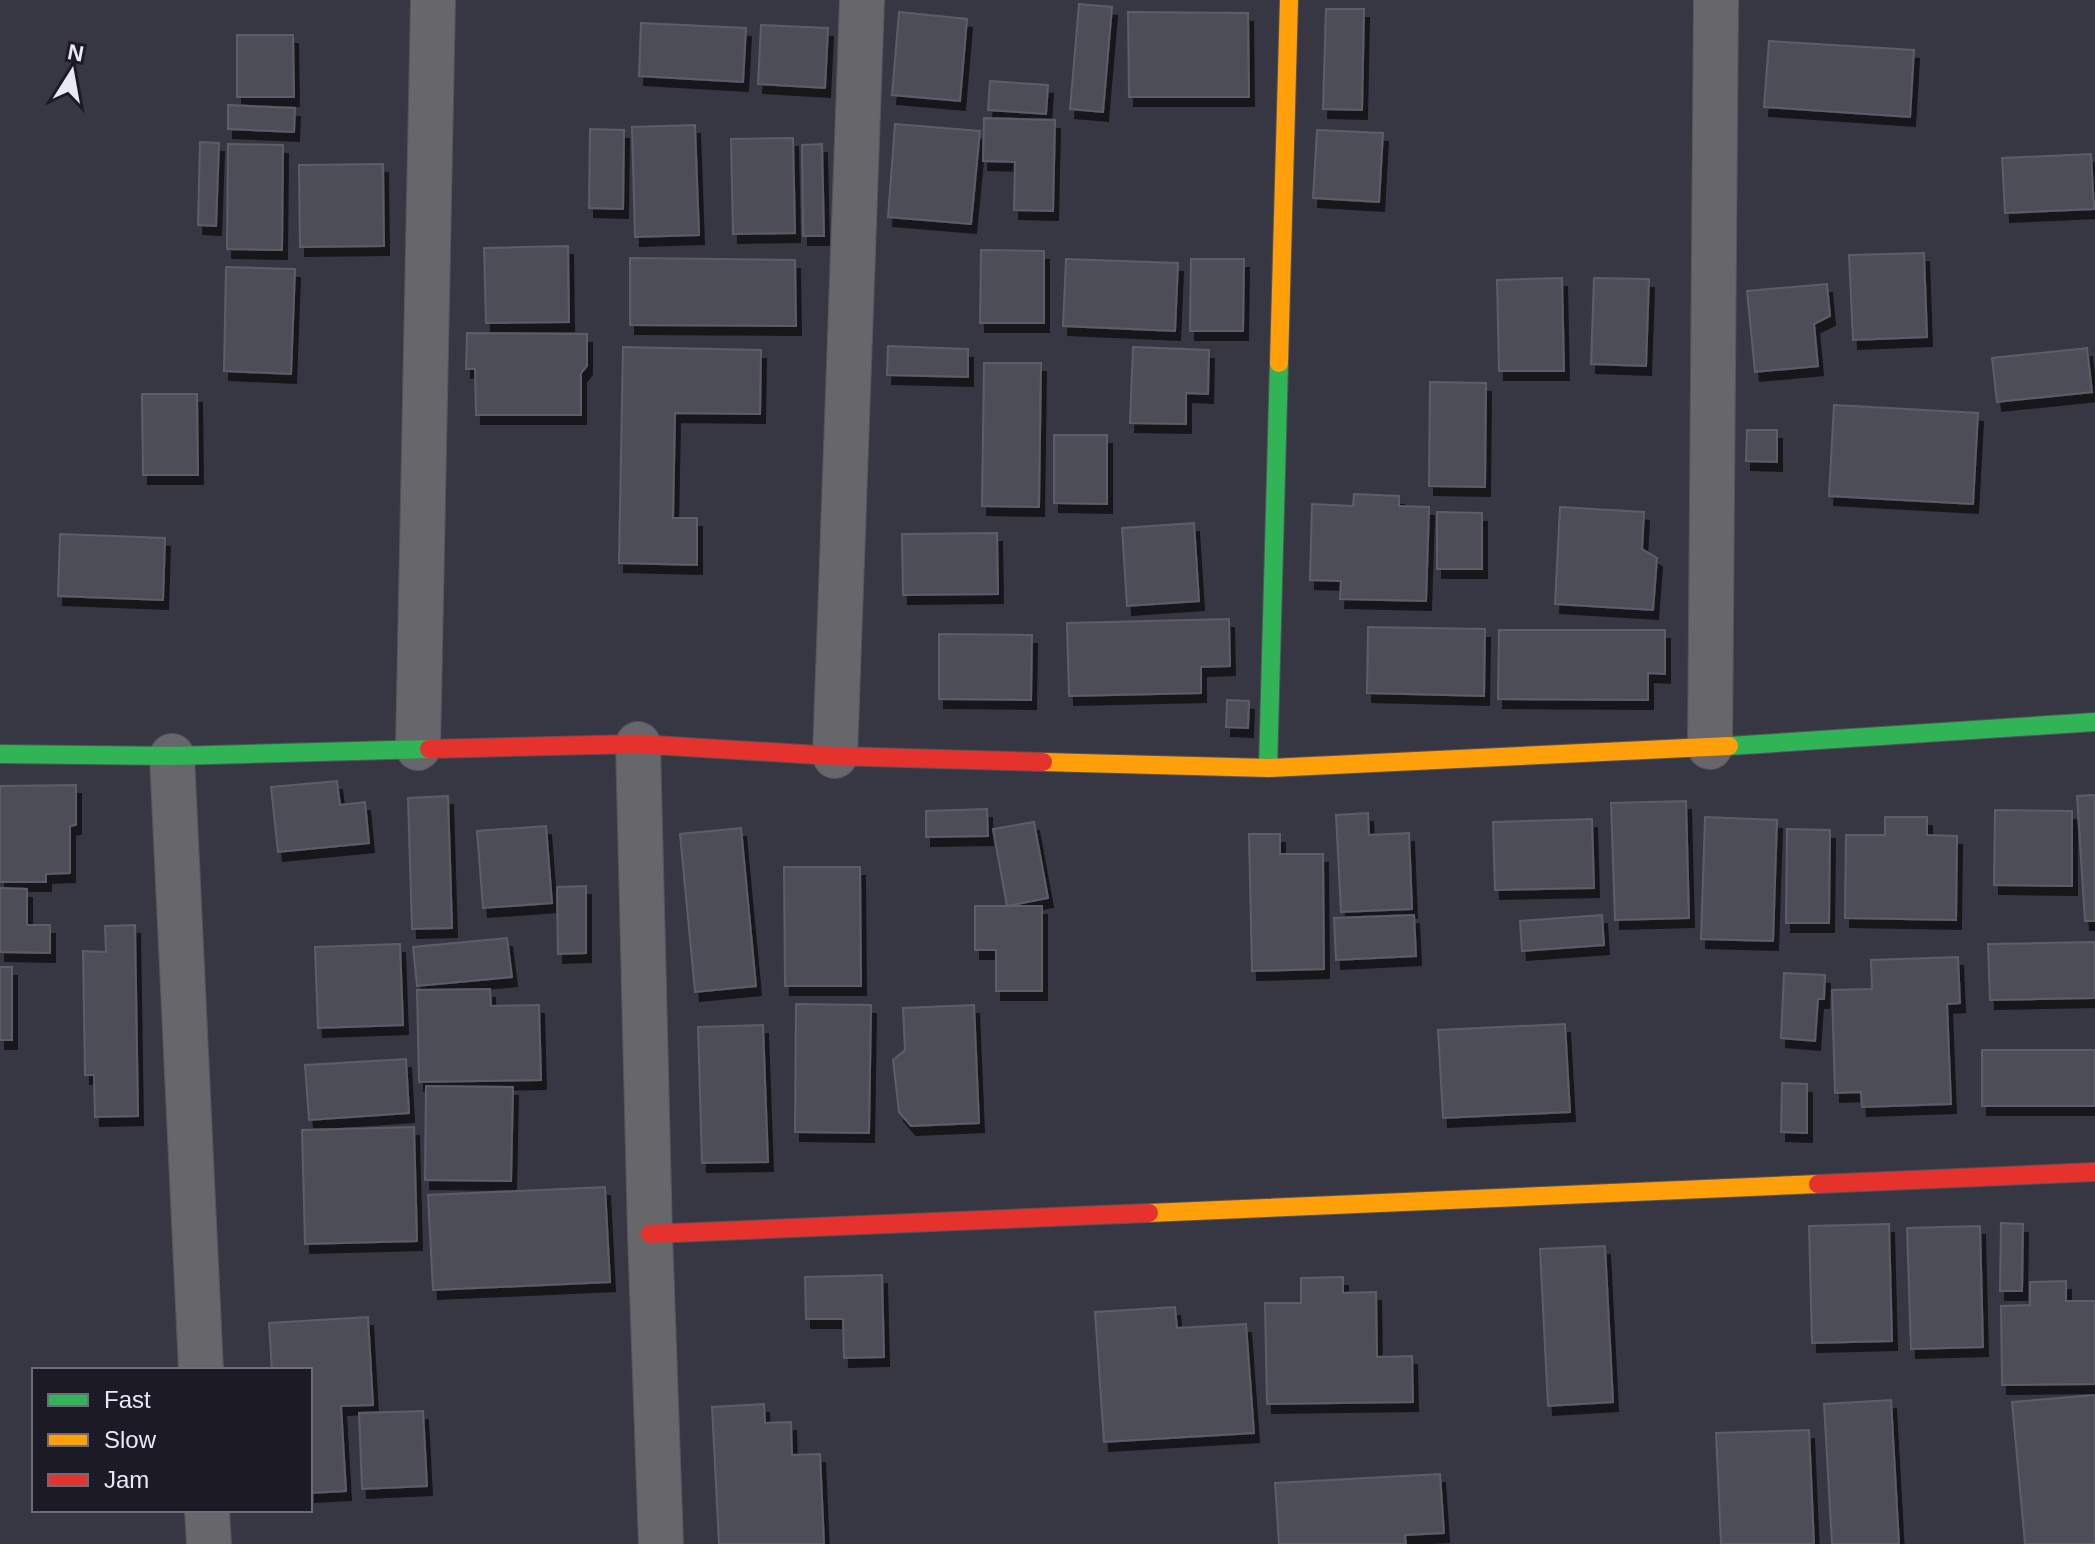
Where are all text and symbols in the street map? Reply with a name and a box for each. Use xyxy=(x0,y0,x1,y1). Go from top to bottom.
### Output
north arrow xyxy=(32,32,112,112)
text: N xyxy=(66,39,86,67)
legend xyxy=(32,1368,312,1512)
text: Fast xyxy=(104,1386,151,1413)
text: Slow xyxy=(104,1426,157,1453)
text: Jam xyxy=(104,1466,149,1493)

